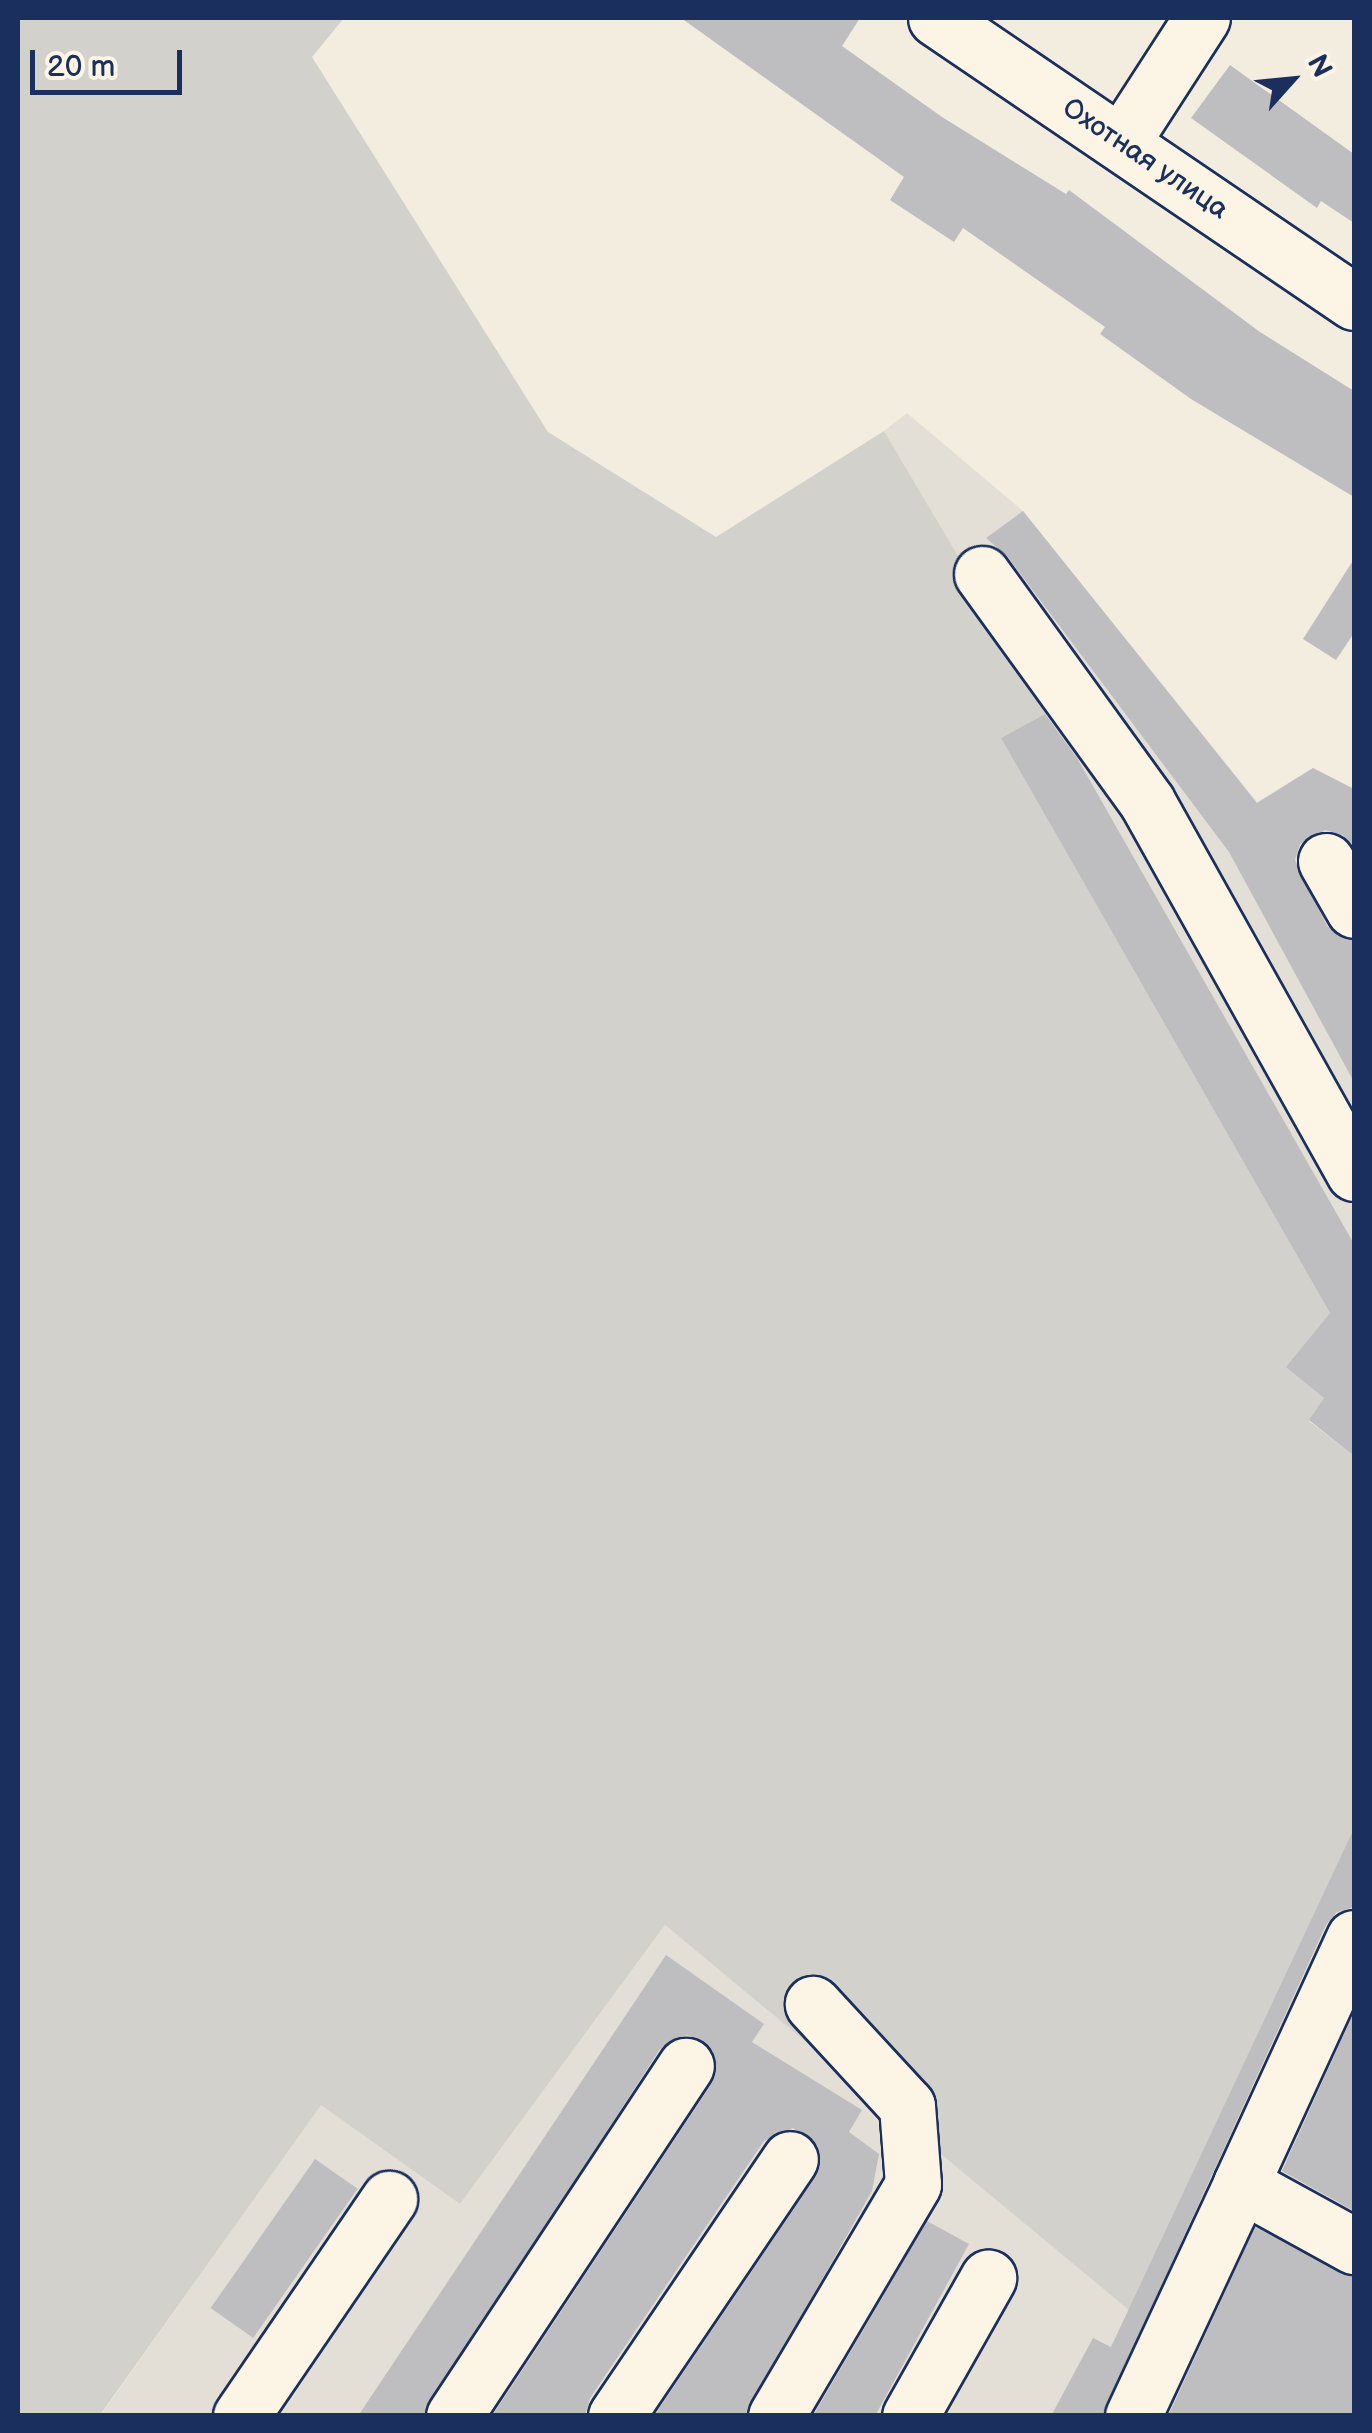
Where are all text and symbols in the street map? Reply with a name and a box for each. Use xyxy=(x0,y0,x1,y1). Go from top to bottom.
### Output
scale bar xyxy=(35,30,188,92)
north arrow xyxy=(1242,30,1342,130)
text: 20 m xyxy=(47,49,115,85)
text: N xyxy=(1300,49,1339,83)
street label: Охотная улица xyxy=(1056,91,1234,227)

